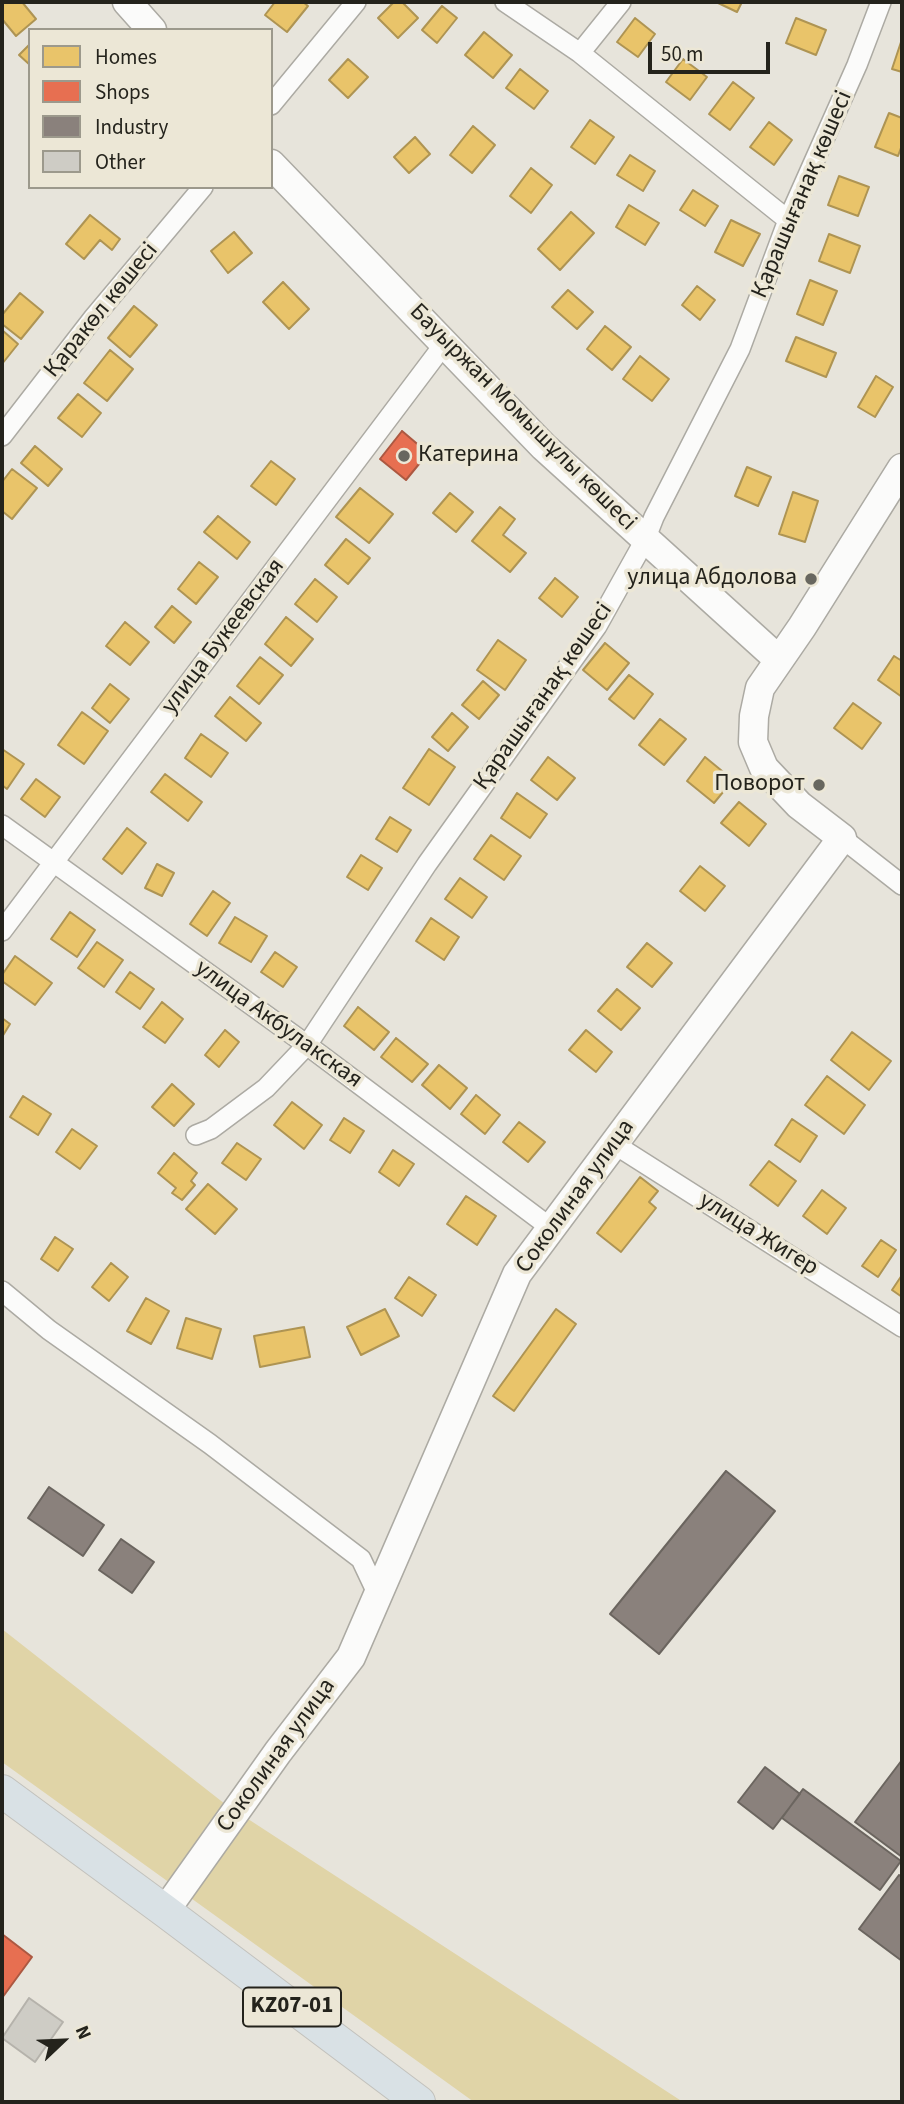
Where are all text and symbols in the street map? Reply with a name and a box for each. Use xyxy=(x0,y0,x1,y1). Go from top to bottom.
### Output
legend xyxy=(28,28,273,189)
scale bar xyxy=(652,28,774,72)
text: 50 m xyxy=(661,39,703,69)
text: Homes xyxy=(95,42,157,72)
text: Shops xyxy=(95,77,149,107)
street label: Қарашығанақ көшесі xyxy=(746,87,860,303)
text: Industry xyxy=(95,112,168,142)
text: Other xyxy=(95,147,145,177)
street label: Қаракөл көшесі xyxy=(39,238,165,384)
street label: Бауыржан Момышұлы көшесі xyxy=(402,298,642,538)
place label: Катерина xyxy=(418,442,519,470)
marker: Катерина xyxy=(396,448,412,464)
street label: улица Букеевская xyxy=(156,554,292,720)
place label: улица Абдолова xyxy=(627,565,797,593)
marker: улица Абдолова xyxy=(803,571,819,587)
street label: Қарашығанақ көшесі xyxy=(468,598,620,796)
place label: Поворот xyxy=(714,771,805,799)
marker: Поворот xyxy=(811,777,827,793)
street label: улица Акбулакская xyxy=(189,955,367,1095)
street label: Соколиная улица xyxy=(511,1114,641,1280)
street label: улица Жигер xyxy=(693,1187,823,1283)
street label: Соколиная улица xyxy=(212,1673,342,1839)
road number: KZ07-01 xyxy=(243,1988,341,2026)
north arrow xyxy=(28,2006,98,2076)
text: N xyxy=(68,2021,98,2044)

